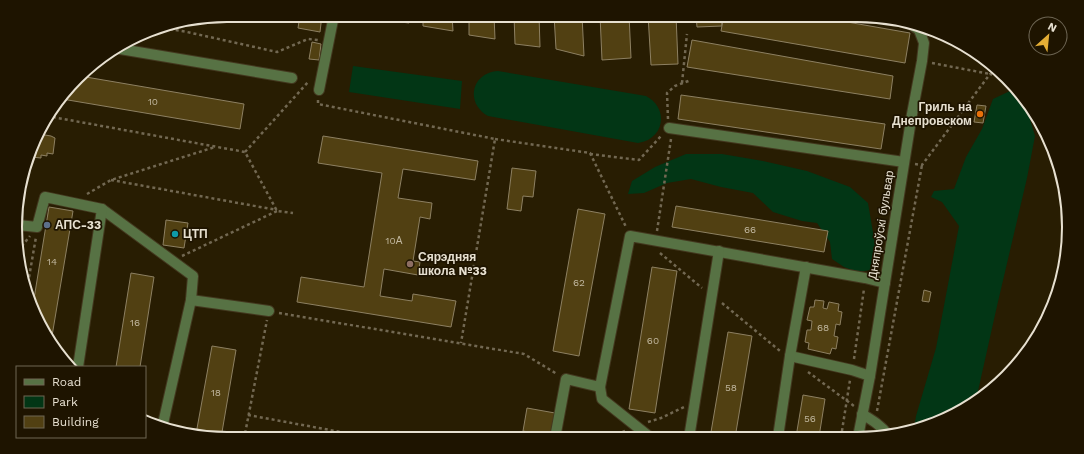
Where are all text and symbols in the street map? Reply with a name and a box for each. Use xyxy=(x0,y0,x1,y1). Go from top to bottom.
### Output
north arrow xyxy=(1028,16,1068,56)
text: N xyxy=(1046,20,1059,35)
house number: 10 xyxy=(148,96,158,107)
place label: Гриль на Днепровском xyxy=(892,100,972,128)
marker: Гриль на Днепровском xyxy=(975,109,985,119)
street label: Дняпроўскі бульвар xyxy=(865,169,897,281)
place label: АПС-33 xyxy=(55,218,101,232)
marker: АПС-33 xyxy=(42,220,52,230)
house number: 66 xyxy=(744,224,756,235)
place label: ЦТП xyxy=(183,227,208,241)
marker: ЦТП xyxy=(170,229,180,239)
house number: 10А xyxy=(386,235,403,246)
place label: Сярэдняя школа №33 xyxy=(418,250,487,278)
house number: 14 xyxy=(47,256,57,267)
marker: Сярэдняя школа №33 xyxy=(405,259,415,269)
house number: 62 xyxy=(573,277,585,288)
house number: 16 xyxy=(130,317,140,328)
house number: 68 xyxy=(817,322,829,333)
house number: 60 xyxy=(647,335,659,346)
legend xyxy=(16,366,146,438)
text: Road xyxy=(52,375,81,389)
house number: 58 xyxy=(725,382,737,393)
house number: 18 xyxy=(211,387,221,398)
text: Park xyxy=(52,395,78,409)
house number: 56 xyxy=(804,413,816,424)
text: Building xyxy=(52,415,99,429)

